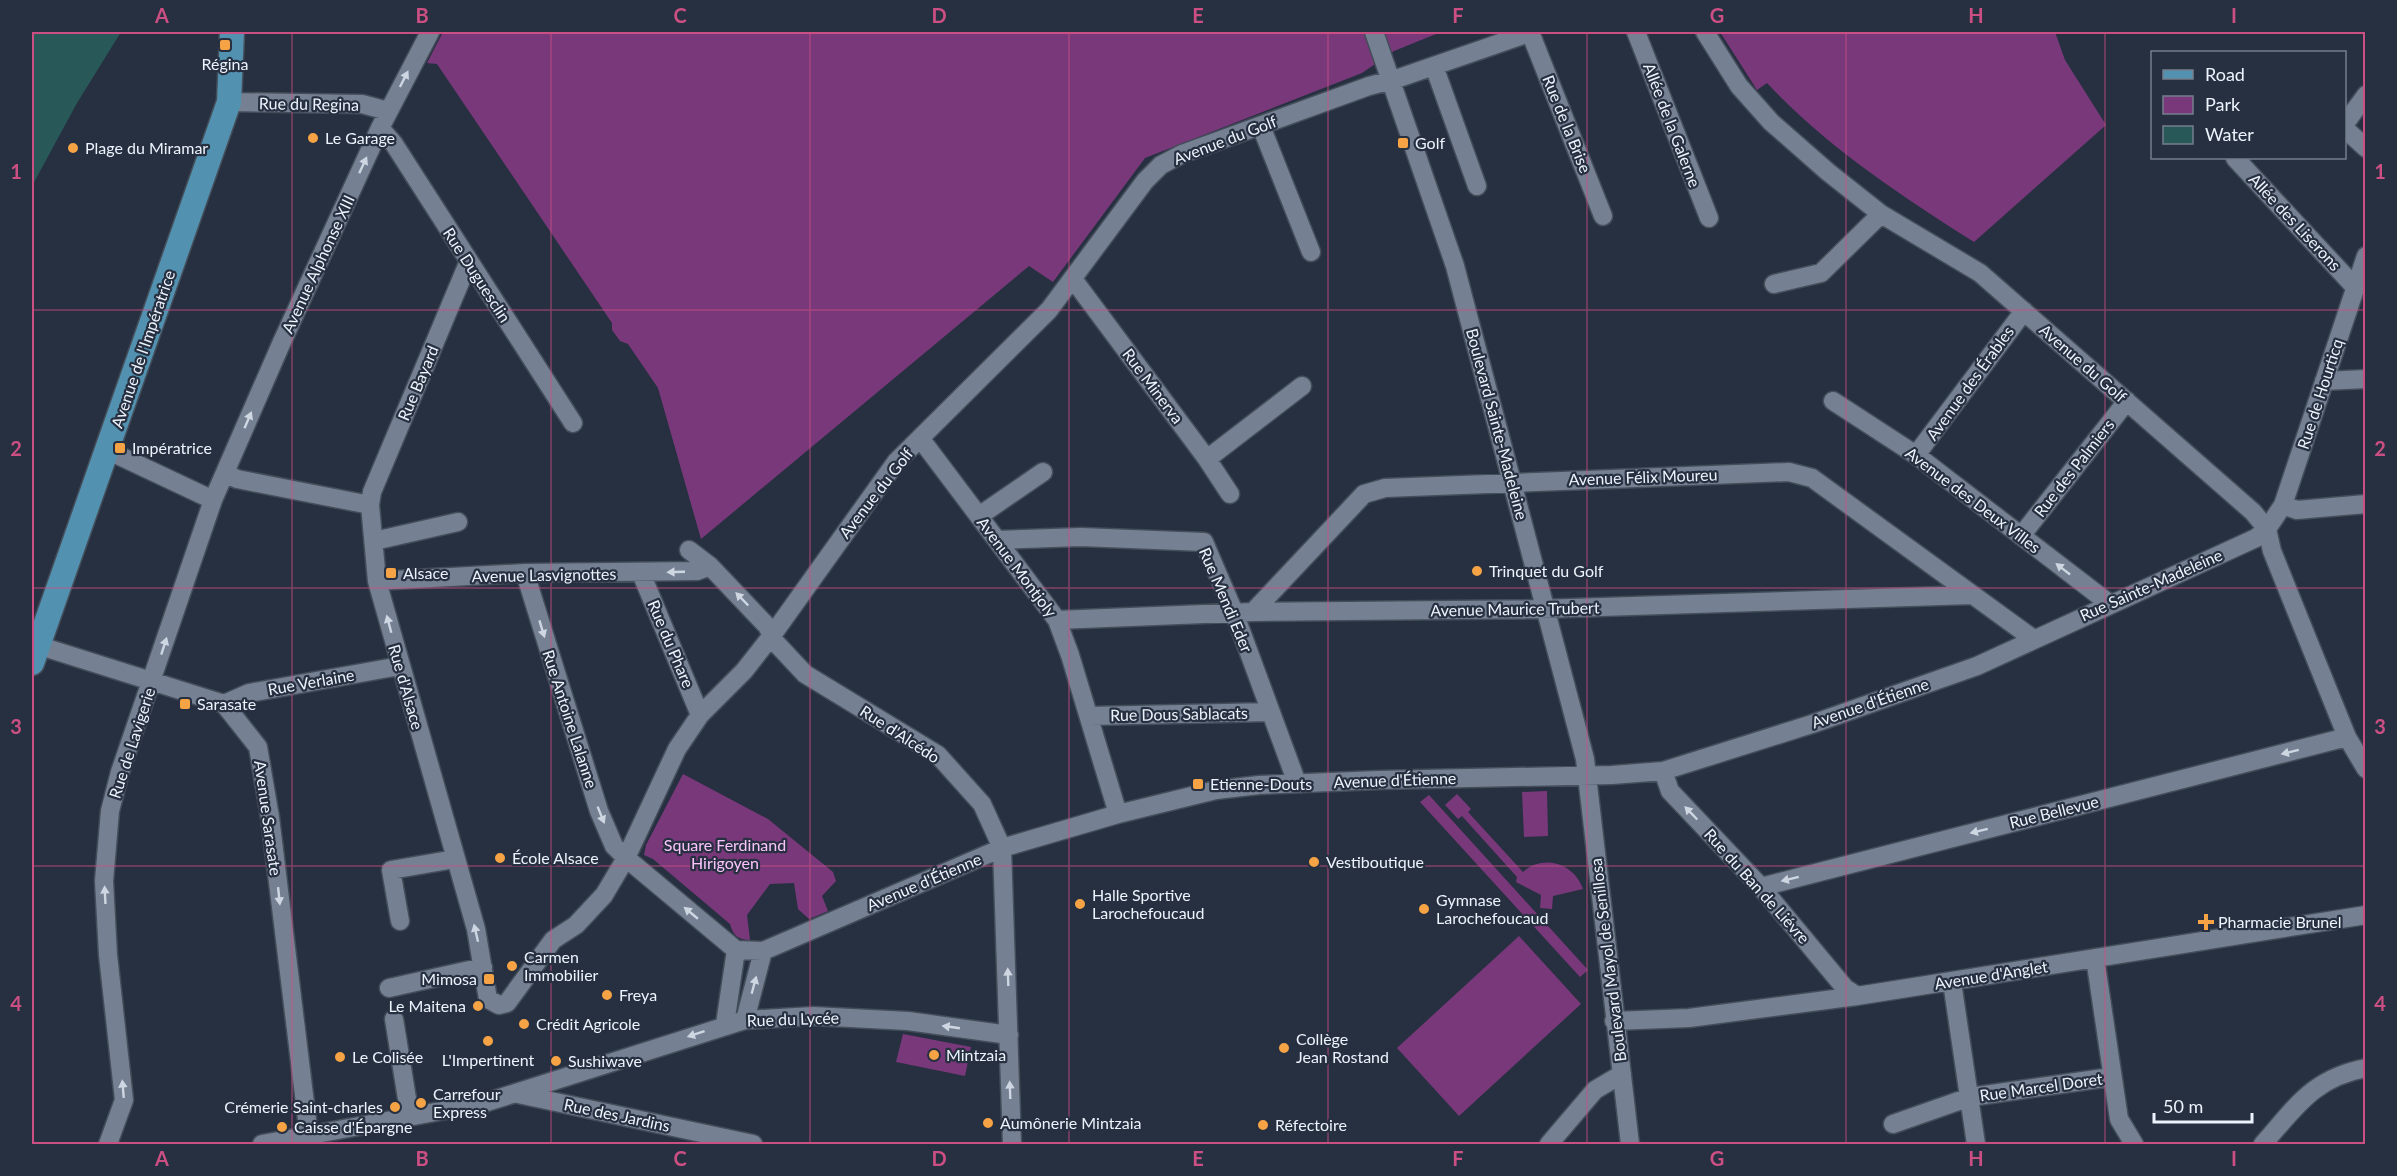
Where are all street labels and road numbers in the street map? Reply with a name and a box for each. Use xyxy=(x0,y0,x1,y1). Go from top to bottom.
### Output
street label: Allée de la Galerne xyxy=(1640,60,1705,190)
street label: Rue de la Brise xyxy=(1539,72,1596,175)
street label: Rue du Regina xyxy=(259,93,359,114)
street label: Avenue du Golf xyxy=(1170,111,1280,168)
street label: Allée des Liserons xyxy=(2246,169,2345,274)
street label: Avenue Alphonse XIII xyxy=(277,192,358,336)
street label: Rue Duguesclin xyxy=(440,224,515,326)
street label: Avenue de l'Impératrice xyxy=(107,268,178,430)
street label: Avenue du Golf xyxy=(2036,320,2131,406)
street label: Avenue des Érables xyxy=(1922,322,2017,443)
street label: Boulevard Sainte-Madeleine xyxy=(1463,326,1532,522)
street label: Rue de Hourticq xyxy=(2293,336,2346,451)
street label: Rue Bayard xyxy=(393,342,442,423)
street label: Rue Minerva xyxy=(1119,344,1188,427)
street label: Rue des Palmiers xyxy=(2030,415,2118,520)
street label: Avenue des Deux Villes xyxy=(1902,443,2045,557)
street label: Avenue du Golf xyxy=(835,444,917,542)
street label: Avenue Félix Moureu xyxy=(1568,464,1718,489)
street label: Avenue Montjoly xyxy=(974,513,1062,621)
street label: Rue Mendi Eder xyxy=(1196,544,1257,655)
street label: Rue Sainte-Madeleine xyxy=(2077,545,2225,625)
street label: Avenue Lasvignottes xyxy=(472,564,617,585)
street label: Rue du Phare xyxy=(644,597,698,691)
street label: Avenue Maurice Trubert xyxy=(1430,598,1600,619)
street label: Rue d'Alsace xyxy=(385,642,428,732)
street label: Rue Antoine Lalanne xyxy=(539,647,602,791)
street label: Rue Verlaine xyxy=(266,665,356,698)
street label: Avenue d'Étienne xyxy=(1809,674,1931,731)
street label: Rue de Lavigerie xyxy=(105,685,158,801)
street label: Rue d'Alcédo xyxy=(857,701,944,766)
street label: Rue Dous Sablacats xyxy=(1110,703,1248,724)
street label: Avenue Sarasate xyxy=(251,759,286,877)
street label: Avenue d'Étienne xyxy=(1333,768,1457,791)
street label: Rue Bellevue xyxy=(2007,791,2100,832)
street label: Rue du Ban de Liévre xyxy=(1701,824,1814,947)
street label: Avenue d'Étienne xyxy=(864,849,984,914)
street label: Boulevard Mayol de Senillosa xyxy=(1586,857,1629,1063)
street label: Avenue d'Anglet xyxy=(1933,956,2049,993)
street label: Rue du Lycée xyxy=(747,1007,839,1030)
street label: Rue Marcel Doret xyxy=(1978,1068,2104,1105)
street label: Rue des Jardins xyxy=(562,1094,672,1135)

